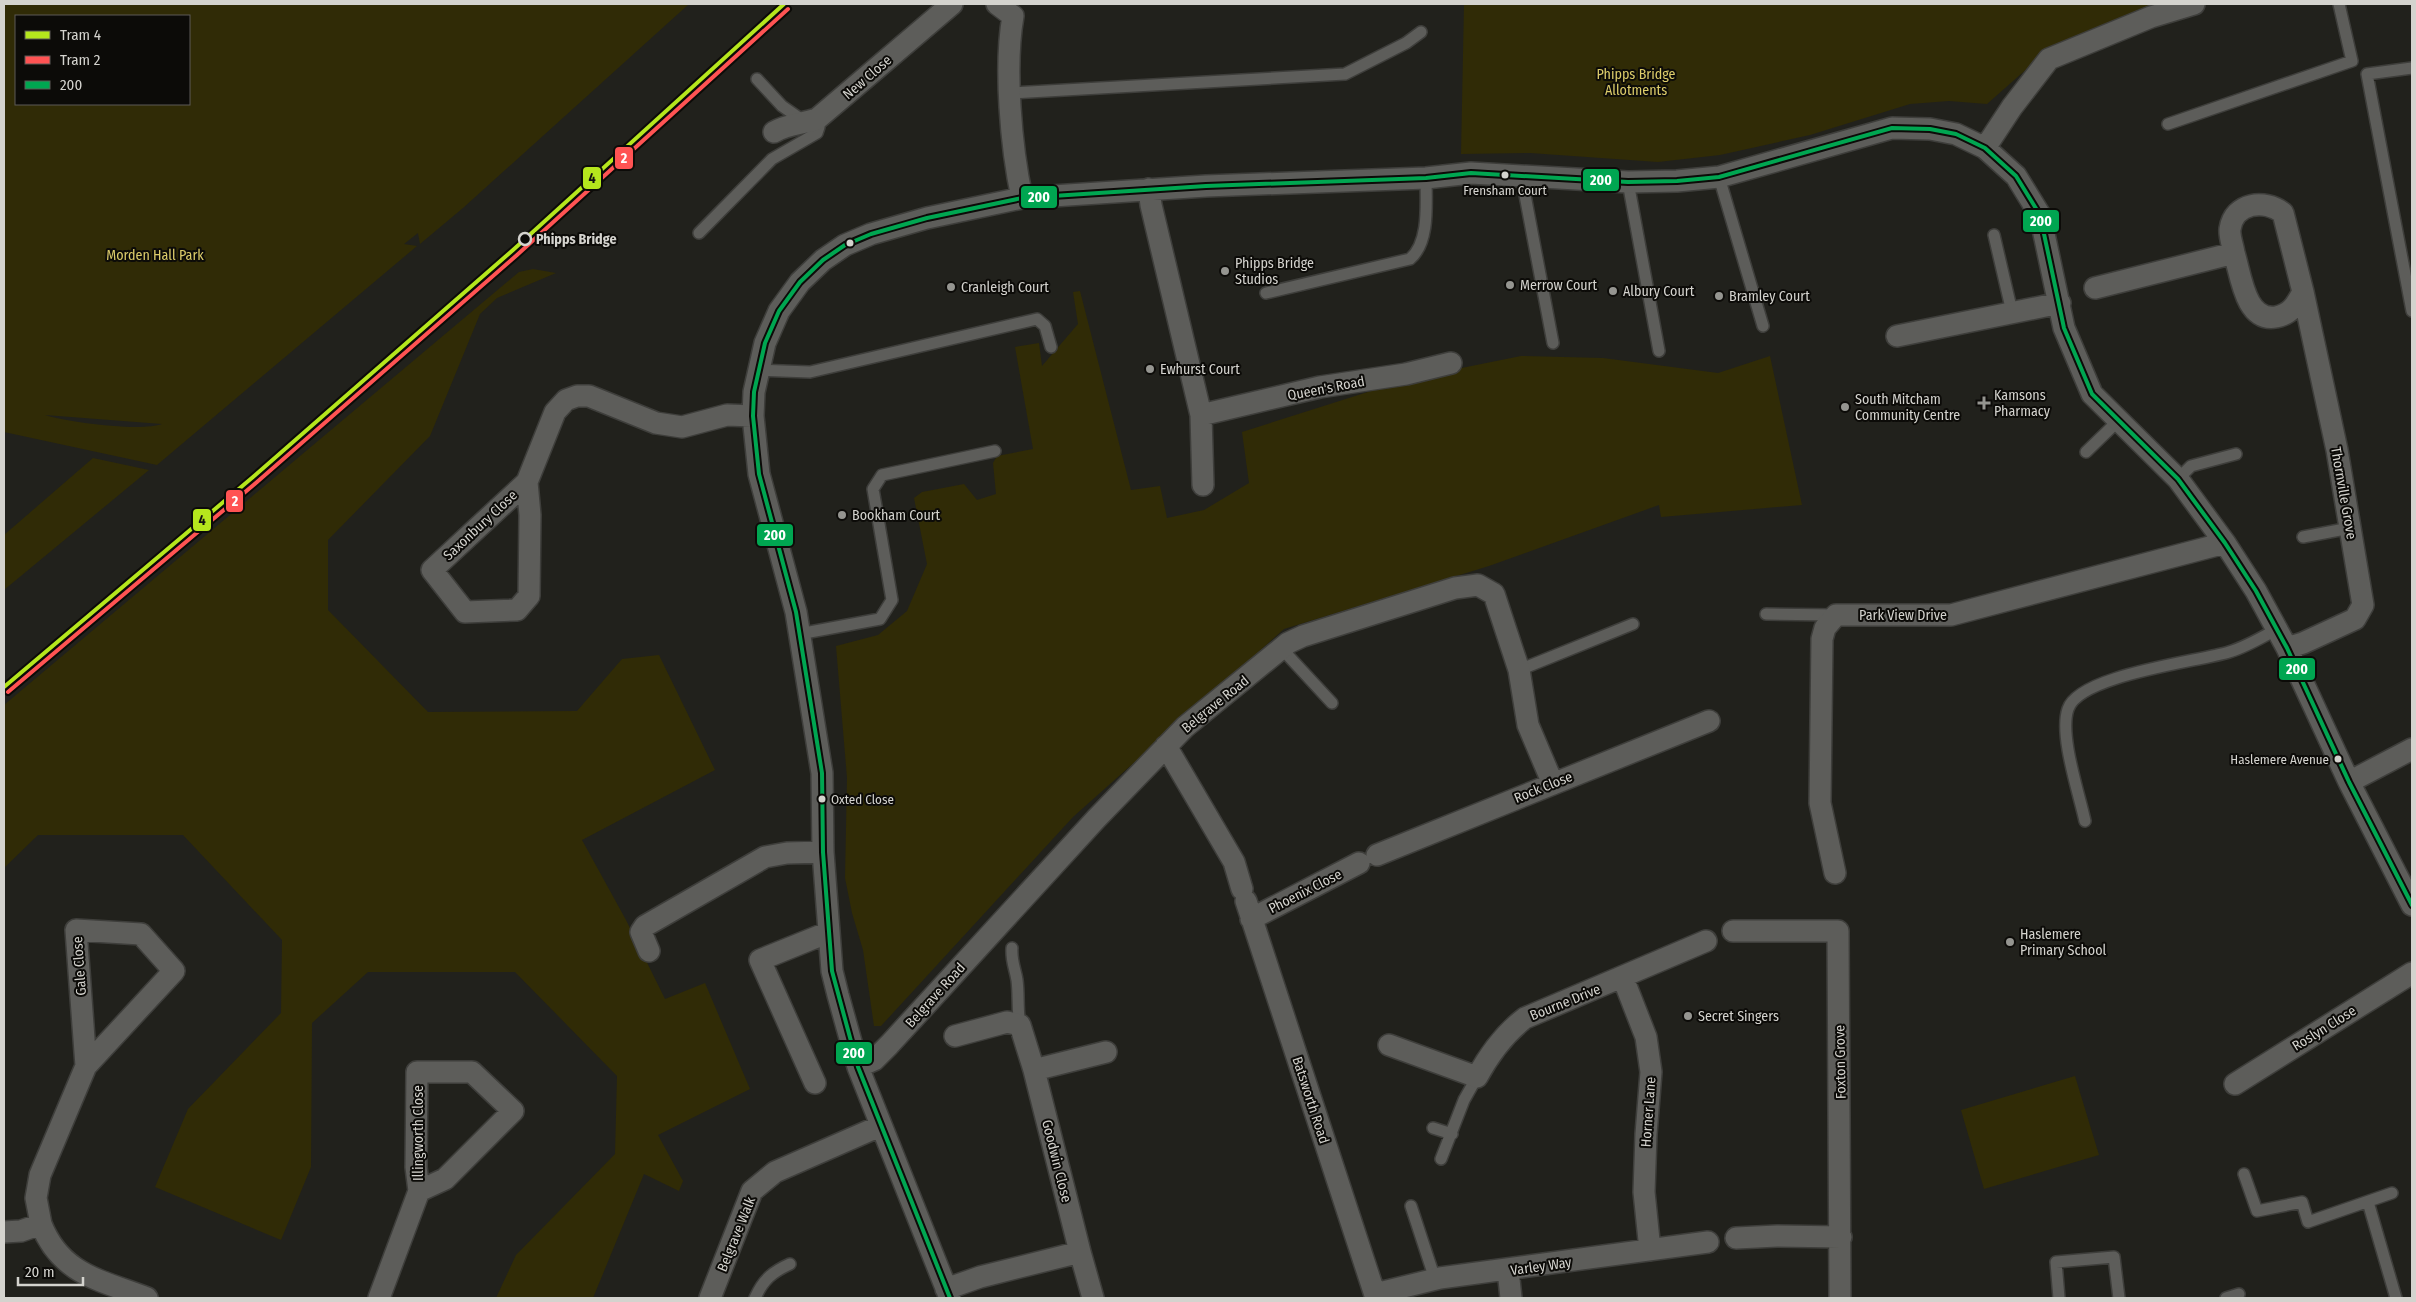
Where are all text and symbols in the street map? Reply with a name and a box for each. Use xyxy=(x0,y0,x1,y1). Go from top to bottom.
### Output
legend xyxy=(15,15,190,105)
text: Tram 4 xyxy=(60,26,101,44)
text: Tram 2 xyxy=(60,51,101,69)
street label: New Close xyxy=(840,52,895,103)
park label: Phipps Bridge Allotments xyxy=(1597,66,1676,99)
text: 200 xyxy=(60,76,82,94)
line badge: 2 xyxy=(614,146,634,170)
text: 2 xyxy=(620,150,628,167)
line badge: 4 xyxy=(582,166,602,190)
line badge: 200 xyxy=(1582,168,1620,192)
text: 4 xyxy=(588,170,596,187)
marker: Frensham Court xyxy=(1500,170,1510,180)
text: 200 xyxy=(1589,172,1612,189)
place label: Frensham Court xyxy=(1463,183,1547,198)
line badge: 200 xyxy=(1020,185,1058,209)
text: 200 xyxy=(1027,189,1050,206)
line badge: 200 xyxy=(2022,209,2060,233)
text: 200 xyxy=(2029,213,2052,230)
place label: Phipps Bridge xyxy=(536,231,617,248)
marker: Phipps Bridge xyxy=(518,232,532,246)
unlabelled marker xyxy=(845,238,855,248)
park label: Morden Hall Park xyxy=(106,247,204,264)
place label: Phipps Bridge Studios xyxy=(1235,255,1314,288)
marker: Phipps Bridge Studios xyxy=(1219,265,1231,277)
place label: Merrow Court xyxy=(1520,277,1597,294)
place label: Cranleigh Court xyxy=(961,279,1049,296)
marker: Merrow Court xyxy=(1504,279,1516,291)
marker: Cranleigh Court xyxy=(945,281,957,293)
place label: Albury Court xyxy=(1623,283,1695,300)
marker: Albury Court xyxy=(1607,285,1619,297)
place label: Bramley Court xyxy=(1729,288,1810,305)
marker: Bramley Court xyxy=(1713,290,1725,302)
place label: Ewhurst Court xyxy=(1160,361,1240,378)
marker: Ewhurst Court xyxy=(1144,363,1156,375)
street label: Queen's Road xyxy=(1286,373,1366,404)
place label: Kamsons Pharmacy xyxy=(1994,387,2051,420)
place label: South Mitcham Community Centre xyxy=(1855,391,1960,424)
marker: Kamsons Pharmacy xyxy=(1978,397,1990,409)
marker: South Mitcham Community Centre xyxy=(1839,401,1851,413)
street label: Thornville Grove xyxy=(2327,446,2360,541)
street label: Saxonbury Close xyxy=(440,487,521,564)
line badge: 2 xyxy=(225,489,244,513)
text: 2 xyxy=(231,493,239,510)
place label: Bookham Court xyxy=(852,507,941,524)
line badge: 4 xyxy=(192,508,212,532)
marker: Bookham Court xyxy=(836,509,848,521)
text: 4 xyxy=(198,512,206,529)
line badge: 200 xyxy=(756,523,794,547)
text: 200 xyxy=(763,527,786,544)
street label: Park View Drive xyxy=(1859,607,1947,624)
line badge: 200 xyxy=(2278,657,2316,681)
text: 200 xyxy=(2285,661,2308,678)
street label: Belgrave Road xyxy=(1178,672,1252,737)
place label: Haslemere Avenue xyxy=(2230,752,2329,767)
marker: Haslemere Avenue xyxy=(2333,754,2343,764)
street label: Rock Close xyxy=(1512,768,1575,807)
place label: Oxted Close xyxy=(831,792,894,807)
marker: Oxted Close xyxy=(817,794,827,804)
street label: Phoenix Close xyxy=(1266,866,1345,917)
place label: Haslemere Primary School xyxy=(2020,926,2107,959)
street label: Gale Close xyxy=(69,936,90,996)
marker: Haslemere Primary School xyxy=(2004,936,2016,948)
street label: Belgrave Road xyxy=(902,959,969,1031)
street label: Bourne Drive xyxy=(1527,981,1603,1024)
street label: Roslyn Close xyxy=(2289,1002,2359,1055)
place label: Secret Singers xyxy=(1698,1008,1779,1025)
marker: Secret Singers xyxy=(1682,1010,1694,1022)
street label: Foxton Grove xyxy=(1831,1025,1850,1099)
line badge: 200 xyxy=(835,1041,873,1065)
text: 200 xyxy=(842,1045,865,1062)
street label: Batsworth Road xyxy=(1288,1054,1333,1146)
street label: Horner Lane xyxy=(1638,1076,1659,1148)
street label: Illingworth Close xyxy=(410,1085,427,1181)
street label: Goodwin Close xyxy=(1038,1118,1075,1204)
street label: Belgrave Walk xyxy=(714,1194,759,1274)
scale bar xyxy=(18,1254,82,1286)
street label: Varley Way xyxy=(1510,1254,1573,1279)
text: 20 m xyxy=(25,1263,55,1281)

